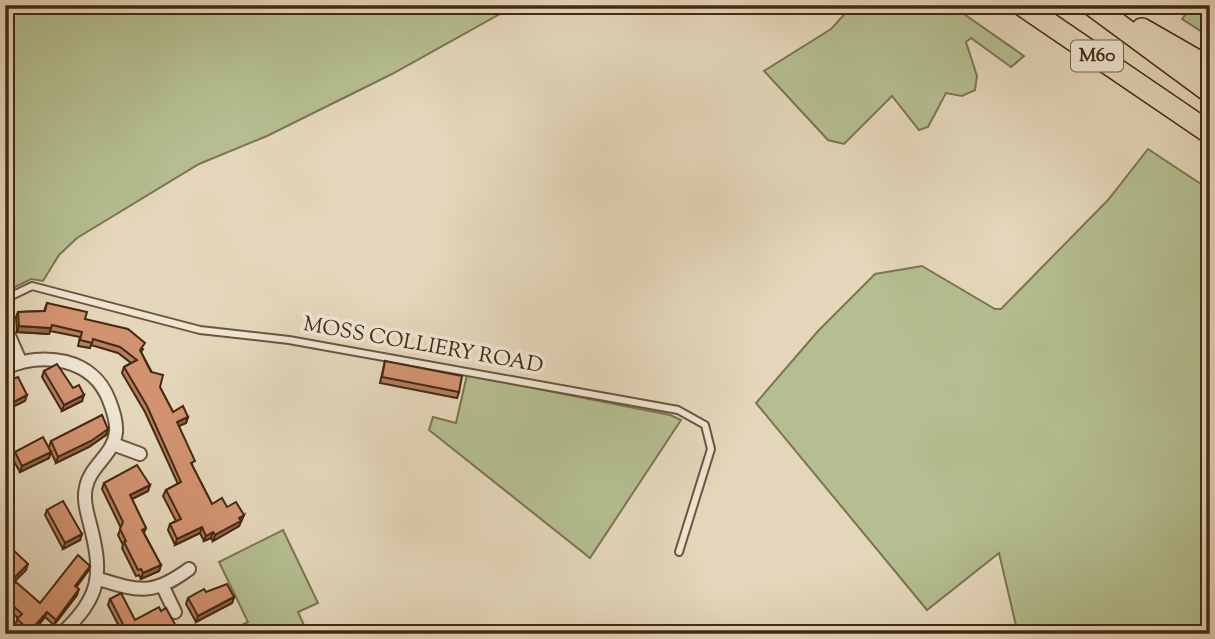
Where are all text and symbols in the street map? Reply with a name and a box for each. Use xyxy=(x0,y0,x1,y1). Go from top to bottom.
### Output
road number: M60 xyxy=(1071,40,1123,72)
street label: MOSS COLLIERY ROAD xyxy=(301,310,545,382)

